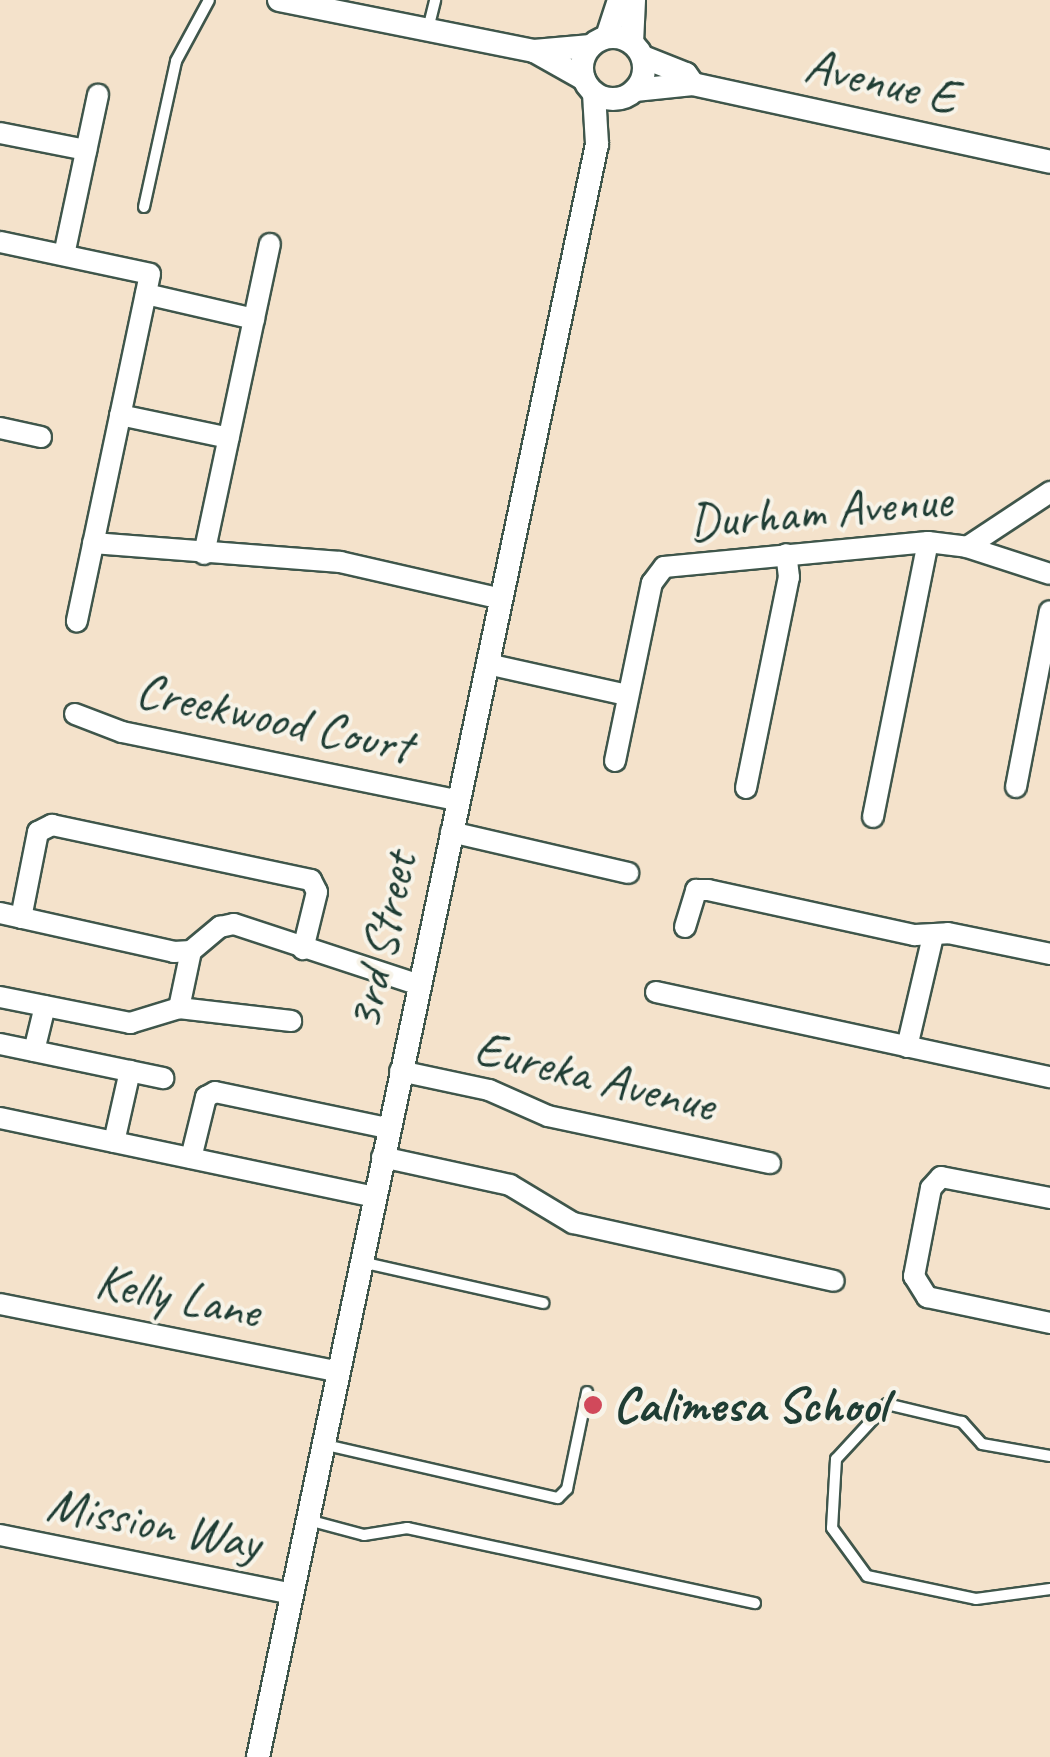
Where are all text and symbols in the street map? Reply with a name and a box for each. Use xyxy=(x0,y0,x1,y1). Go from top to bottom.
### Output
street label: Avenue E xyxy=(799,35,963,127)
street label: Durham Avenue xyxy=(686,470,954,552)
street label: Creekwood Court xyxy=(131,660,417,776)
street label: 3rd Street xyxy=(333,846,429,1036)
street label: Eureka Avenue xyxy=(469,1017,721,1135)
street label: Kelly Lane xyxy=(90,1251,266,1341)
place label: Calimesa School xyxy=(613,1375,887,1435)
marker: Calimesa School xyxy=(582,1394,604,1416)
street label: Mission Way xyxy=(43,1473,265,1573)

